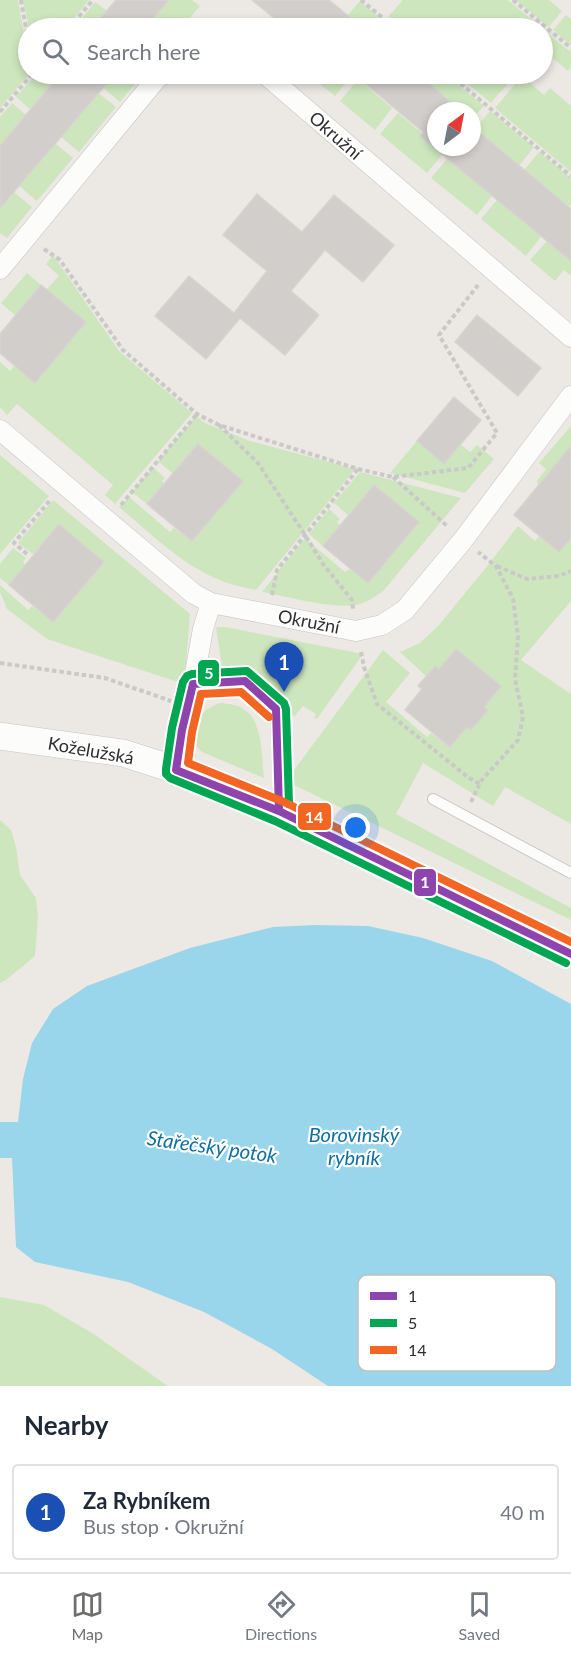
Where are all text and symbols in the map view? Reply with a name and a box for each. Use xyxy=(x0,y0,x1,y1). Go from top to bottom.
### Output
search box xyxy=(18,18,553,84)
icon: search xyxy=(39,35,72,68)
text: Search here xyxy=(87,38,200,65)
north arrow xyxy=(427,102,481,156)
street label: Okružní xyxy=(305,106,367,164)
street label: Okružní xyxy=(276,604,342,638)
pin: 1 xyxy=(264,642,304,692)
line badge: 5 xyxy=(197,659,220,687)
text: 5 xyxy=(204,663,214,682)
street label: Koželužská xyxy=(46,732,136,768)
line badge: 14 xyxy=(297,802,332,831)
text: 14 xyxy=(305,807,323,826)
your location xyxy=(341,813,370,842)
line badge: 1 xyxy=(413,868,437,897)
text: 1 xyxy=(420,872,430,891)
water label: Borovinský rybník xyxy=(309,1122,400,1169)
water label: Stařečský potok xyxy=(146,1125,279,1167)
legend xyxy=(358,1275,556,1371)
text: 1 xyxy=(408,1286,417,1305)
text: 5 xyxy=(408,1313,417,1332)
text: 14 xyxy=(408,1340,427,1359)
text: Nearby xyxy=(24,1409,109,1441)
text: Za Rybníkem xyxy=(83,1487,211,1514)
text: 1 xyxy=(40,1500,51,1524)
text: 40 m xyxy=(500,1500,545,1524)
text: Bus stop · Okružní xyxy=(83,1514,244,1538)
tab: Map xyxy=(71,1588,104,1643)
tab: Directions xyxy=(245,1588,317,1643)
tab: Saved xyxy=(459,1588,500,1643)

